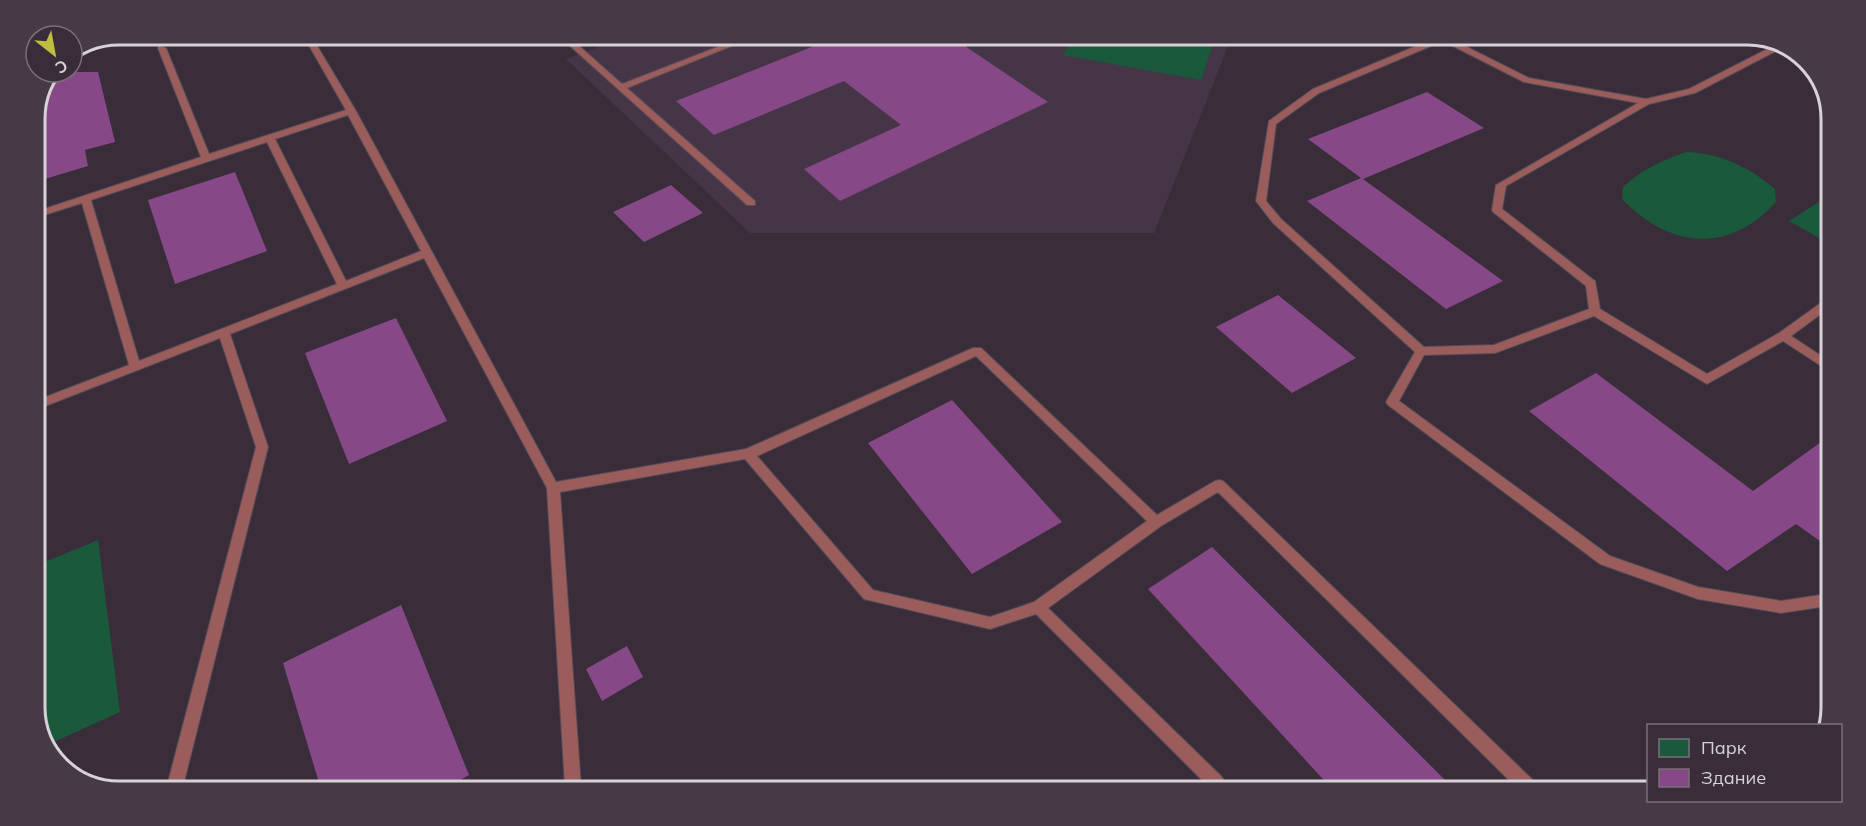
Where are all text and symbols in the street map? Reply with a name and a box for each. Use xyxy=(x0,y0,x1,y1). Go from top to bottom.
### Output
north arrow xyxy=(24,24,84,84)
text: С xyxy=(52,55,72,78)
legend xyxy=(1647,724,1842,802)
text: Парк xyxy=(1701,736,1747,759)
text: Здание xyxy=(1701,766,1766,789)

